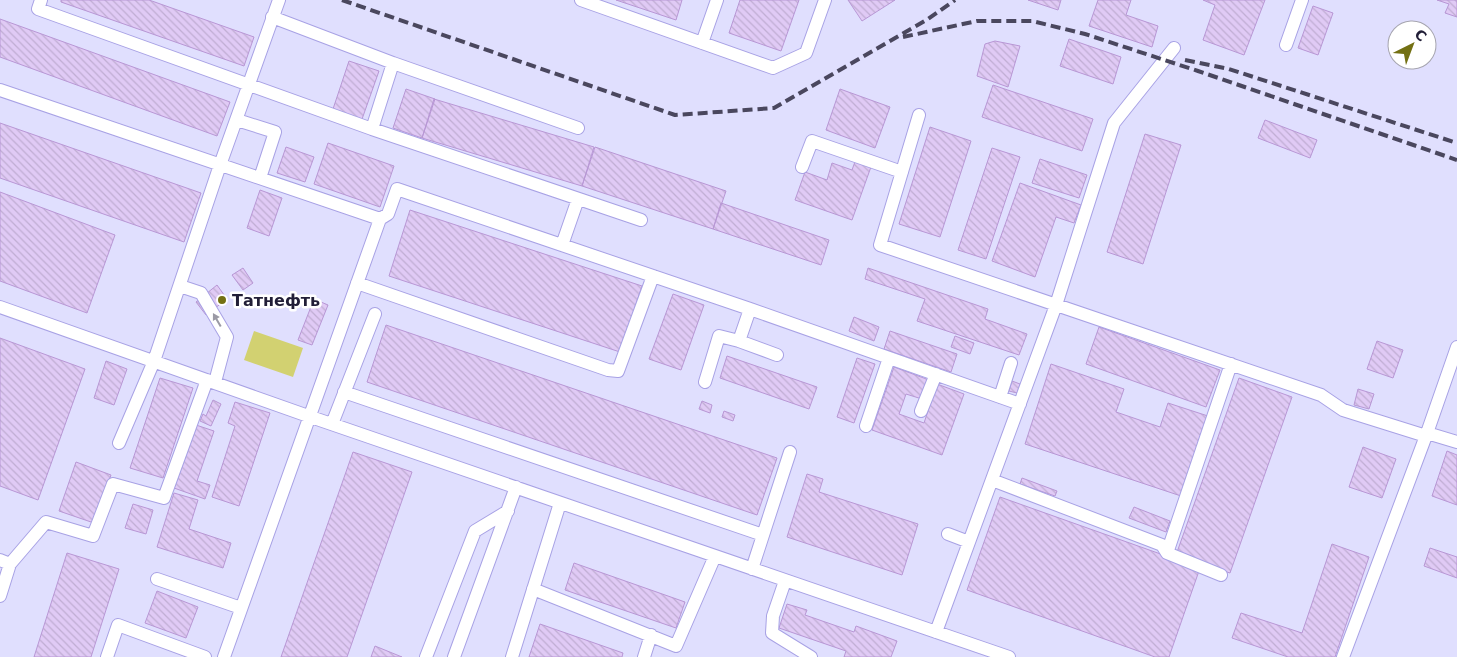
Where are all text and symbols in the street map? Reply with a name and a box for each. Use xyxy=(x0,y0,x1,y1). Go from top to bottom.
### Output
north arrow xyxy=(1387,20,1437,70)
text: С xyxy=(1412,26,1430,45)
place label: Татнефть xyxy=(232,291,320,310)
marker: Татнефть xyxy=(216,294,228,306)
one-way arrow xyxy=(213,314,222,327)

